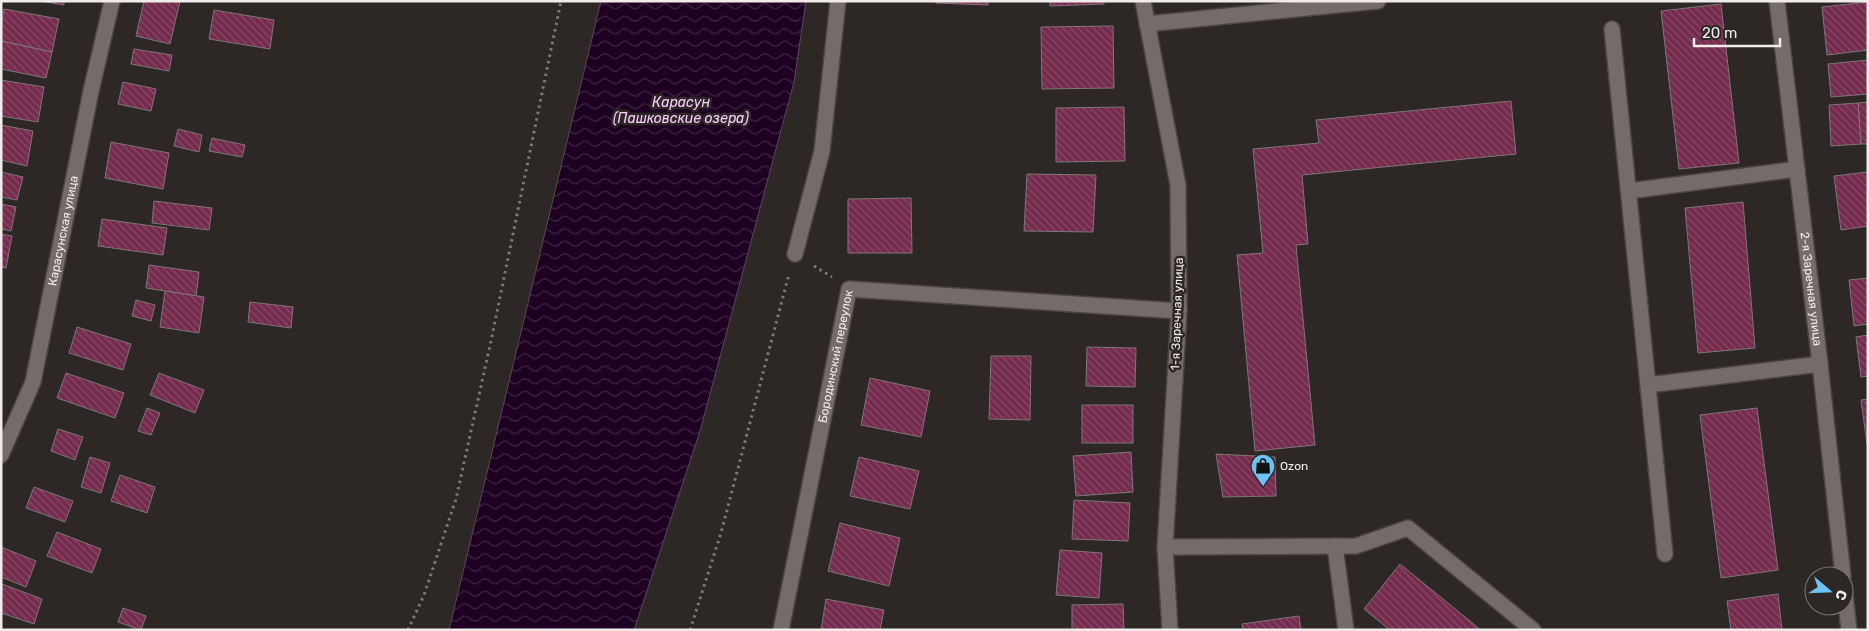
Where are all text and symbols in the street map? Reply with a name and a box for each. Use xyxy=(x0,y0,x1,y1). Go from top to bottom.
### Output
scale bar xyxy=(1694,15,1780,47)
text: 20 m xyxy=(1702,24,1737,42)
water label: Карасун (Пашковские озера) xyxy=(613,94,749,127)
street label: Карасунская улица xyxy=(45,174,81,287)
street label: 2-я Заречная улица xyxy=(1797,231,1825,347)
street label: 1-я Заречная улица xyxy=(1168,257,1186,371)
street label: Бородинский переулок xyxy=(815,288,856,424)
shop icon: Ozon xyxy=(1250,453,1276,487)
place label: Ozon xyxy=(1280,459,1308,473)
north arrow xyxy=(1804,566,1854,616)
text: С xyxy=(1831,588,1850,603)

